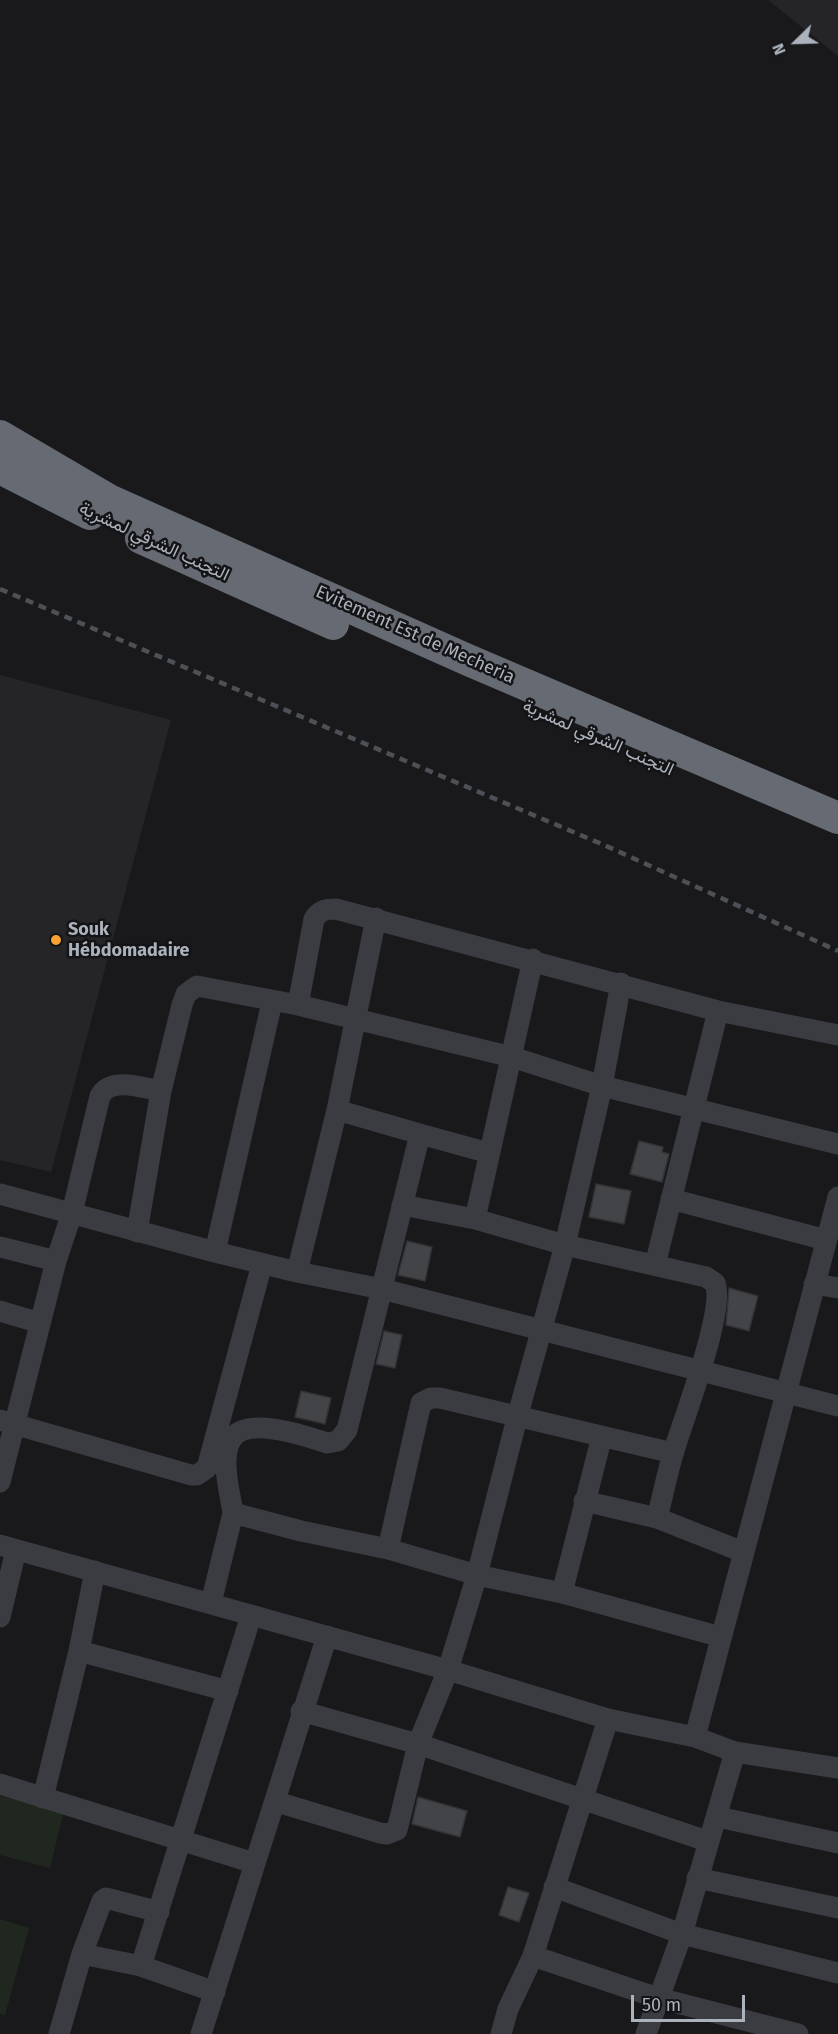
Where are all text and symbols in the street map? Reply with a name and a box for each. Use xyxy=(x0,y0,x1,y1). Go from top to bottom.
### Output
north arrow xyxy=(766,12,826,72)
text: N xyxy=(768,41,790,58)
street label: التجنب الشرقي لمشرية xyxy=(75,498,233,586)
street label: Evitement Est de Mecheria xyxy=(312,581,518,689)
street label: التجنب الشرقي لمشرية xyxy=(519,695,677,781)
place label: Souk Hébdomadaire xyxy=(68,919,189,962)
marker: Souk Hébdomadaire xyxy=(49,933,63,947)
scale bar xyxy=(634,1983,748,2021)
text: 50 m xyxy=(642,1994,681,2016)

